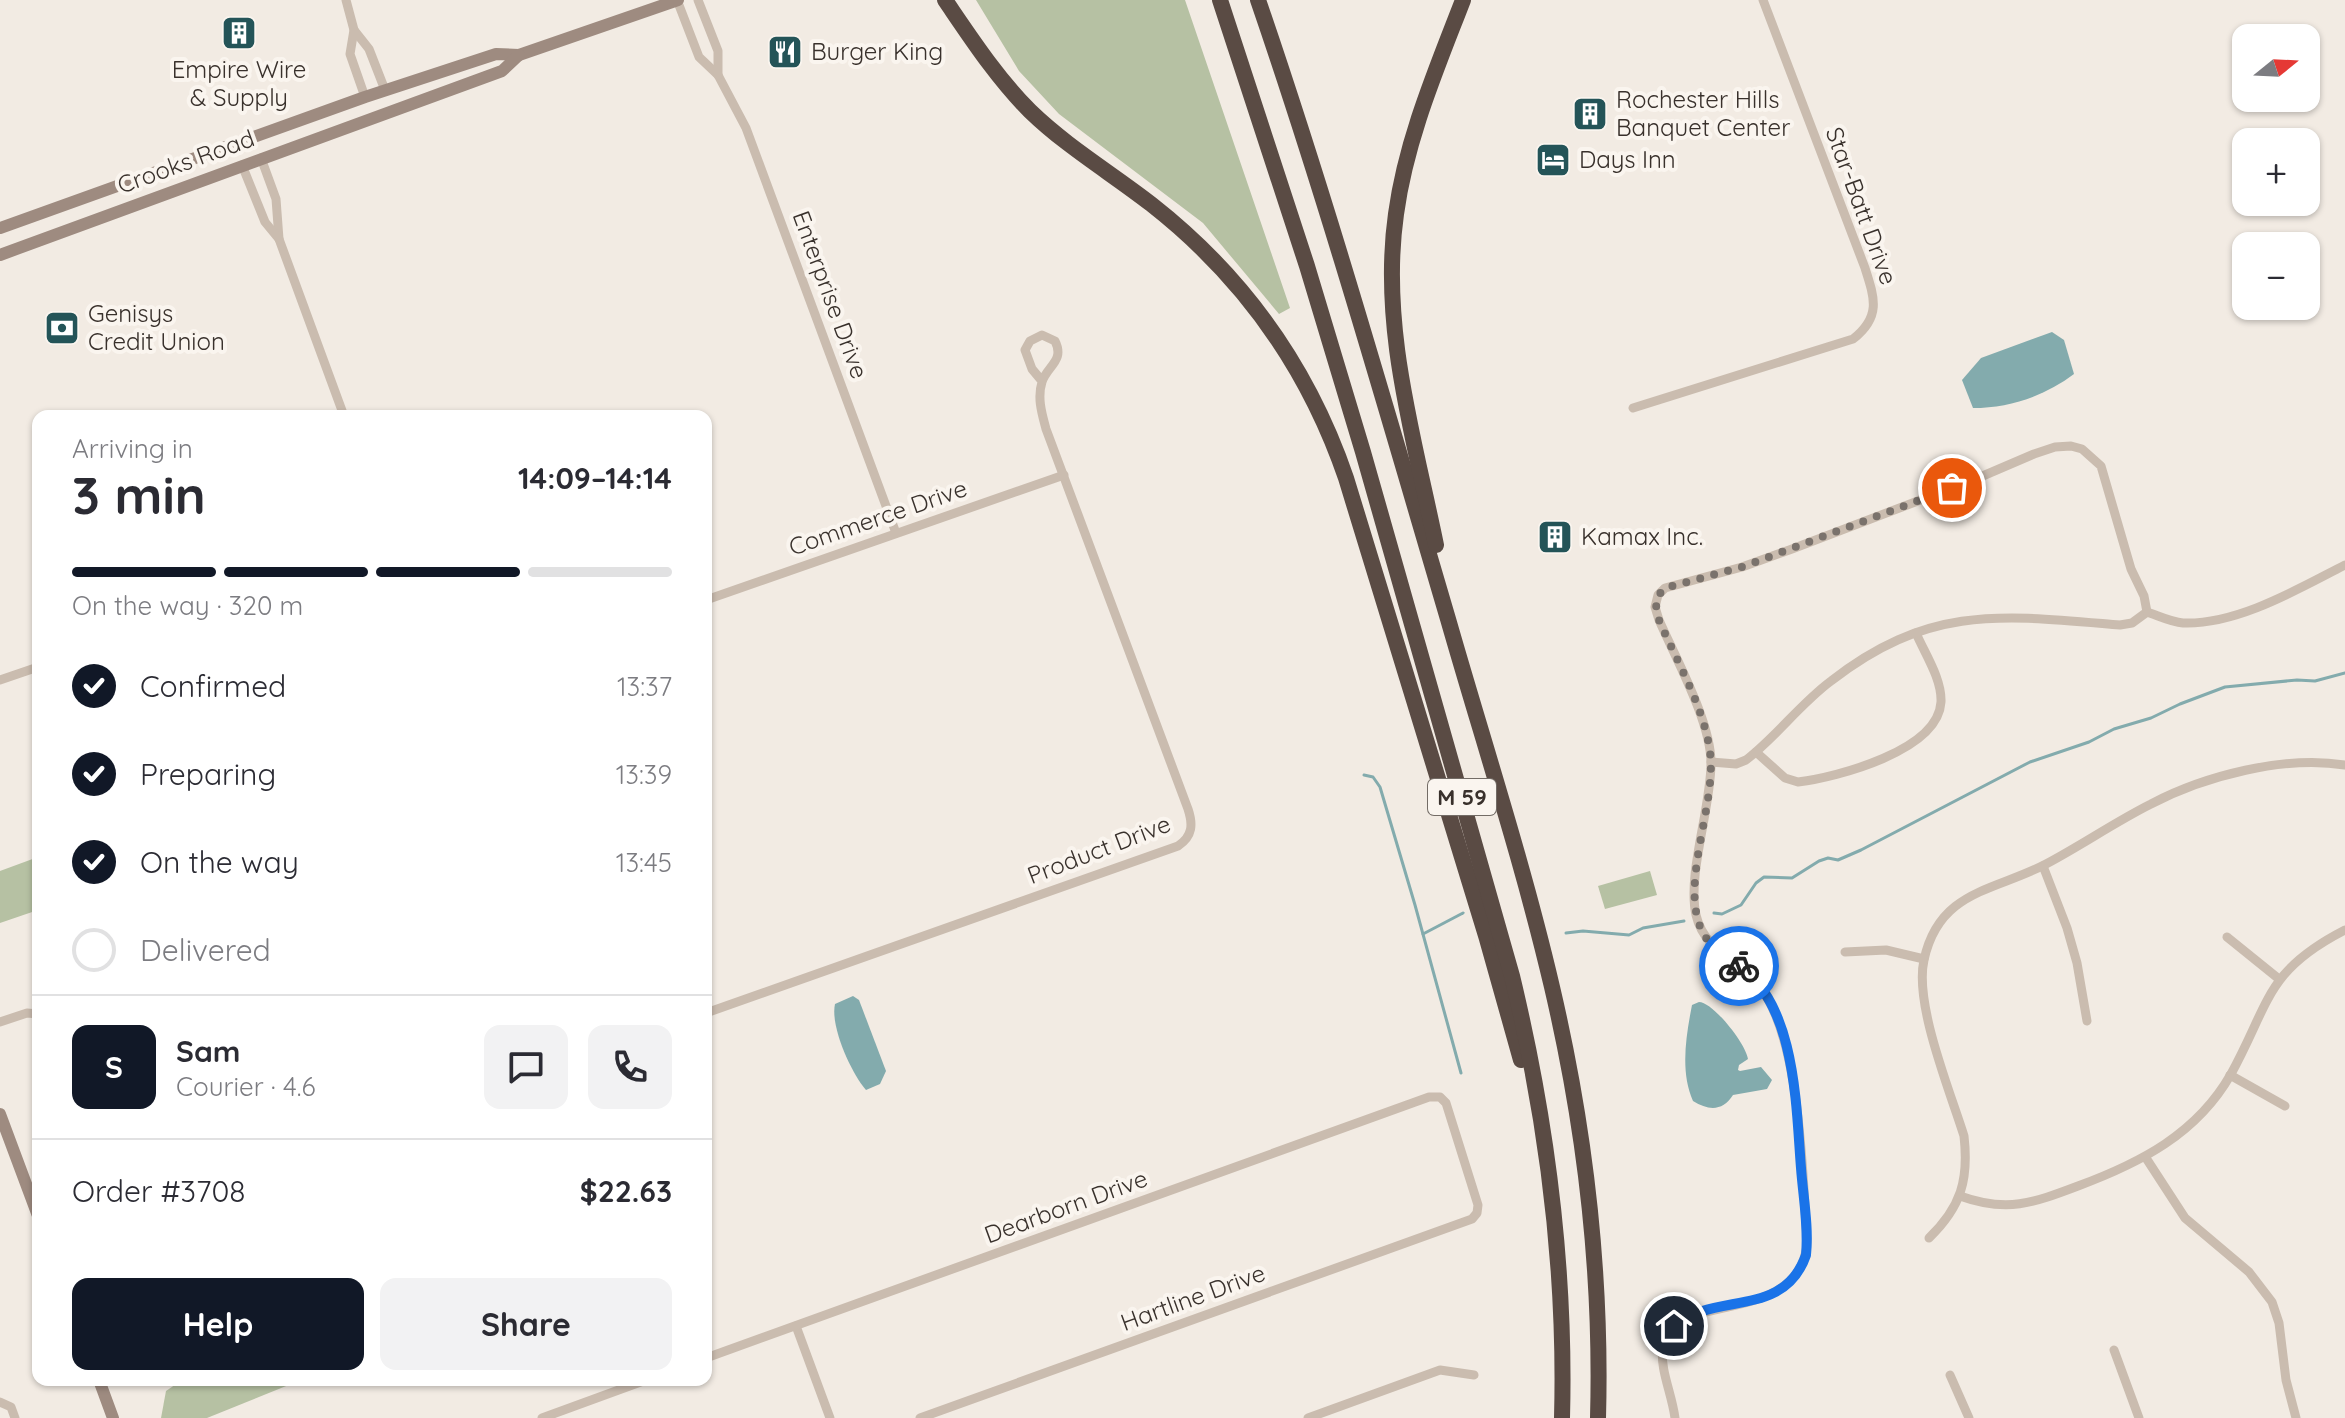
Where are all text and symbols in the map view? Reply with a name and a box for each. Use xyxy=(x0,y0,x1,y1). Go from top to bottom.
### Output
building icon: Empire Wire & Supply xyxy=(220,14,258,52)
north arrow xyxy=(2232,24,2320,112)
map controls xyxy=(2232,24,2320,320)
restaurant icon: Burger King xyxy=(766,33,804,71)
place label: Burger King xyxy=(811,36,943,66)
place label: Empire Wire & Supply xyxy=(172,54,306,112)
place label: Rochester Hills Banquet Center xyxy=(1616,84,1790,142)
building icon: Rochester Hills Banquet Center xyxy=(1571,95,1609,133)
street label: Crooks Road xyxy=(113,122,258,200)
street label: Star-Batt Drive xyxy=(1820,123,1904,289)
button: + xyxy=(2232,128,2320,216)
hotel icon: Days Inn xyxy=(1534,141,1572,179)
place label: Days Inn xyxy=(1579,144,1676,174)
street label: Enterprise Drive xyxy=(787,207,875,383)
button: − xyxy=(2232,232,2320,320)
place label: Genisys Credit Union xyxy=(88,298,225,356)
bank icon: Genisys Credit Union xyxy=(43,309,81,347)
text: Arriving in xyxy=(72,432,193,465)
pin xyxy=(1918,454,1986,522)
text: 14:09–14:14 xyxy=(518,459,672,497)
text: 3 min xyxy=(72,462,206,527)
icon: bag xyxy=(1930,466,1974,510)
street label: Commerce Drive xyxy=(785,473,971,562)
building icon: Kamax Inc. xyxy=(1536,518,1574,556)
place label: Kamax Inc. xyxy=(1581,521,1703,551)
text: On the way · 320 m xyxy=(72,589,303,622)
icon: check xyxy=(72,664,116,708)
text: Confirmed xyxy=(140,667,286,705)
text: 13:37 xyxy=(617,670,672,703)
icon: check xyxy=(72,752,116,796)
text: Preparing xyxy=(140,755,276,793)
text: 13:39 xyxy=(616,758,672,791)
road number: M 59 xyxy=(1428,779,1496,815)
street label: Product Drive xyxy=(1023,808,1174,890)
icon: check xyxy=(72,840,116,884)
text: On the way xyxy=(140,843,299,881)
text: 13:45 xyxy=(616,846,672,879)
courier xyxy=(1699,926,1779,1006)
text: Delivered xyxy=(140,931,271,969)
icon: bike xyxy=(1717,944,1761,988)
button: chat xyxy=(484,1025,568,1109)
button: phone xyxy=(588,1025,672,1109)
text: Sam xyxy=(176,1032,240,1070)
text: S xyxy=(105,1048,123,1086)
text: Courier · 4.6 xyxy=(176,1070,315,1103)
street label: Dearborn Drive xyxy=(980,1163,1151,1249)
text: Order #3708 xyxy=(72,1172,246,1210)
text: $22.63 xyxy=(580,1172,672,1210)
street label: Hartline Drive xyxy=(1116,1257,1269,1337)
button: Help xyxy=(72,1278,364,1370)
button: Share xyxy=(380,1278,672,1370)
pin xyxy=(1640,1292,1708,1360)
icon: home xyxy=(1652,1304,1696,1348)

